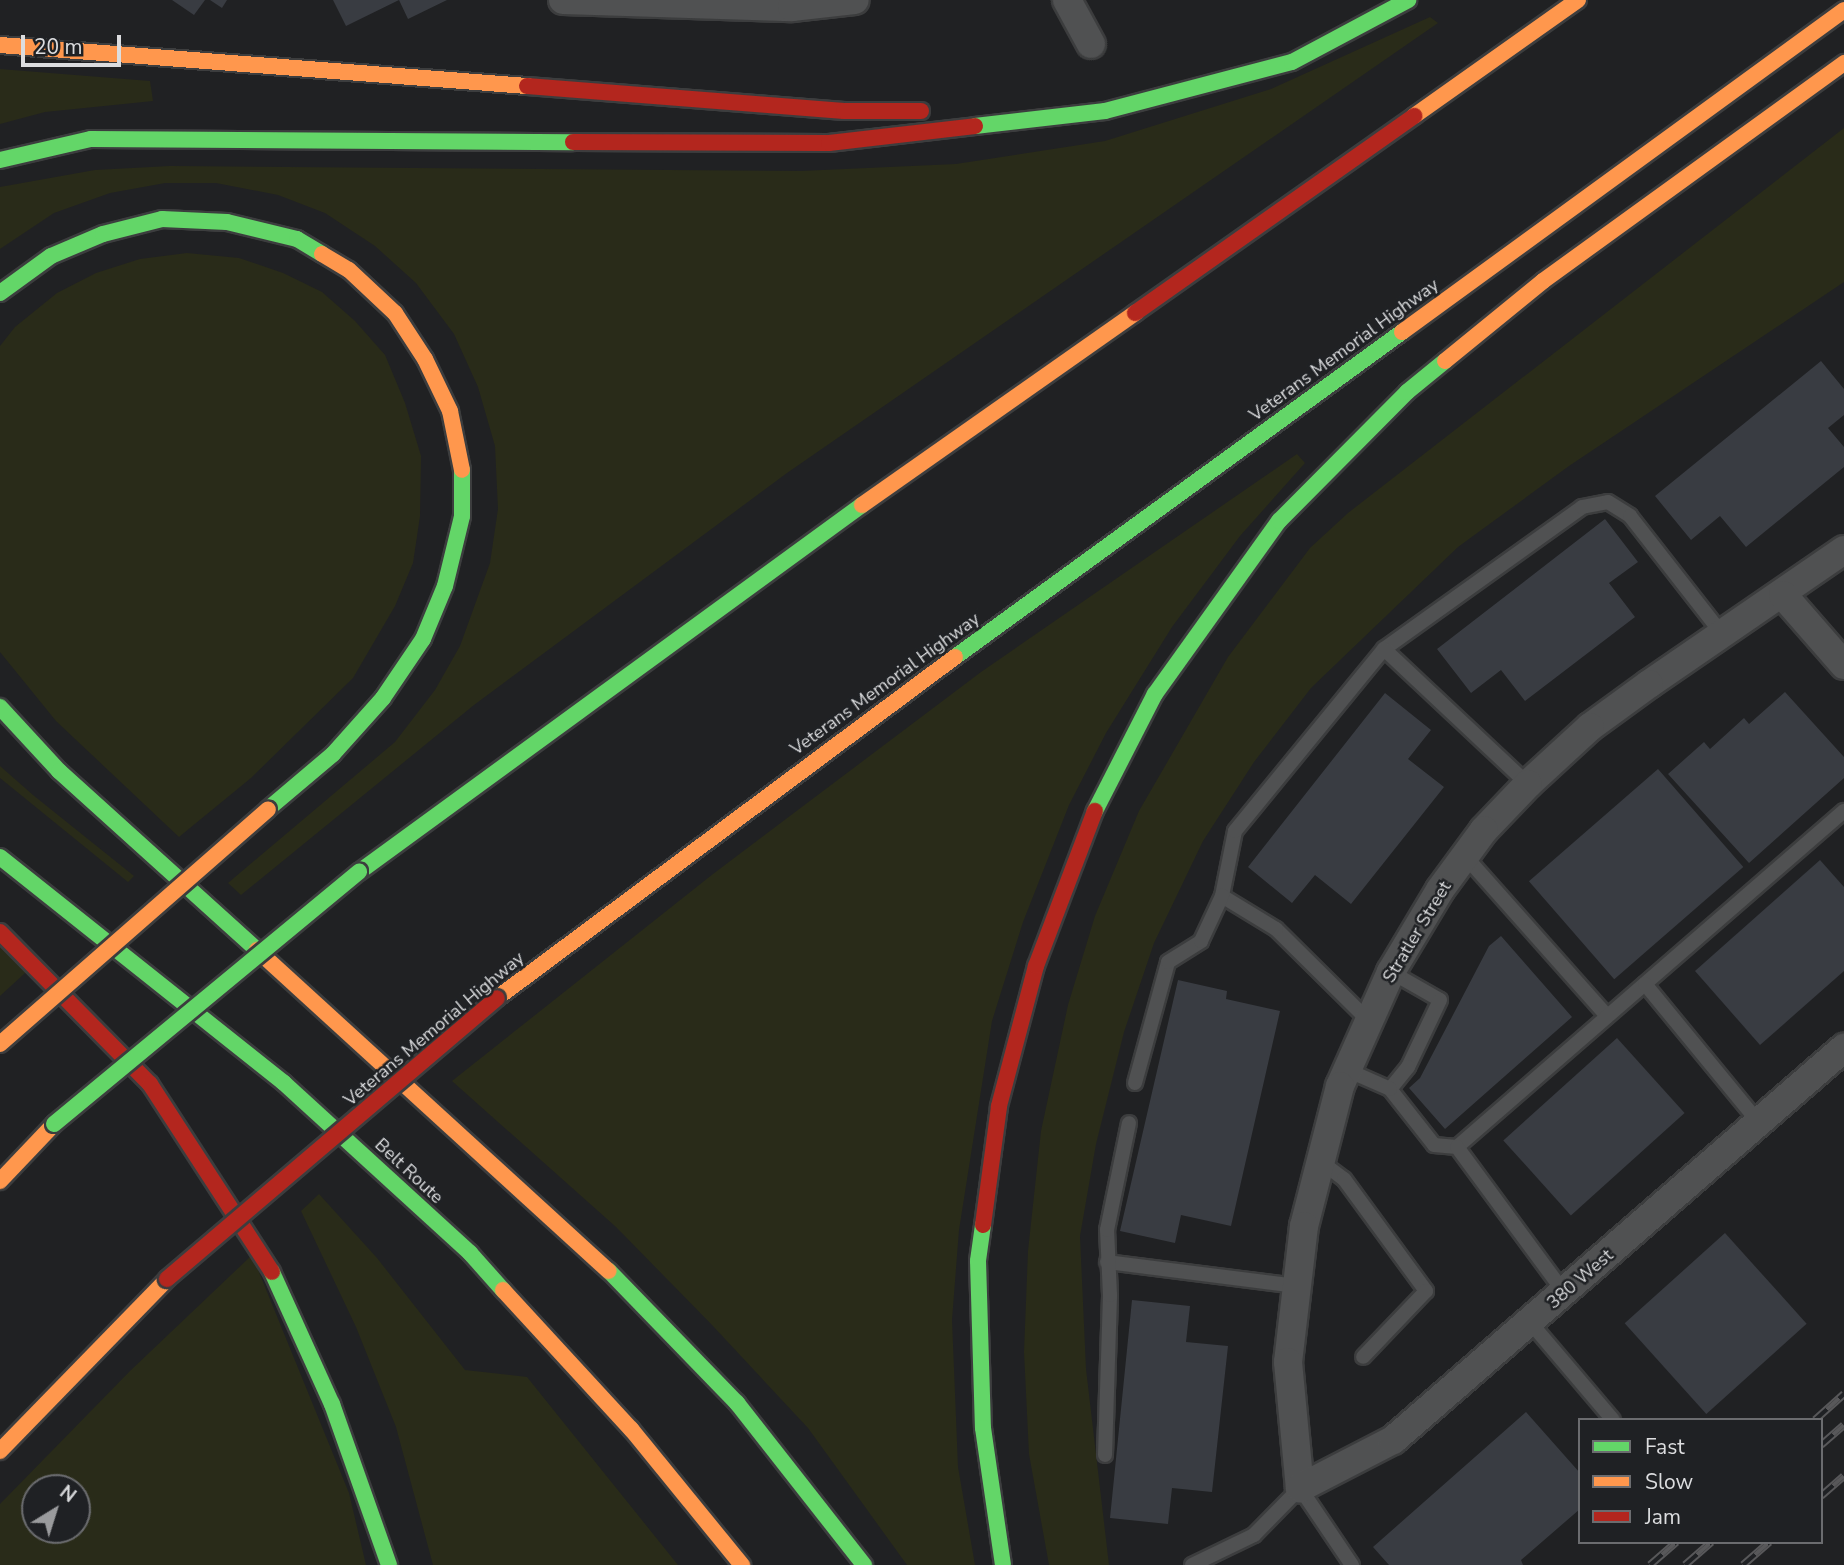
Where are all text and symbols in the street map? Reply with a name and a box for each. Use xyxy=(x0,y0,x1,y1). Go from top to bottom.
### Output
scale bar xyxy=(24,21,124,65)
text: 20 m xyxy=(34,33,83,61)
street label: Veterans Memorial Highway xyxy=(1245,274,1443,426)
street label: Veterans Memorial Highway xyxy=(786,608,984,760)
street label: Stratler Street xyxy=(1378,877,1456,987)
street label: Veterans Memorial Highway xyxy=(339,947,529,1111)
street label: Belt Route xyxy=(370,1134,448,1208)
street label: 380 West xyxy=(1543,1245,1617,1313)
legend xyxy=(1578,1418,1823,1544)
text: Fast xyxy=(1645,1433,1685,1461)
text: Slow xyxy=(1645,1468,1693,1496)
north arrow xyxy=(21,1474,91,1544)
text: N xyxy=(54,1479,81,1509)
text: Jam xyxy=(1645,1503,1681,1531)

